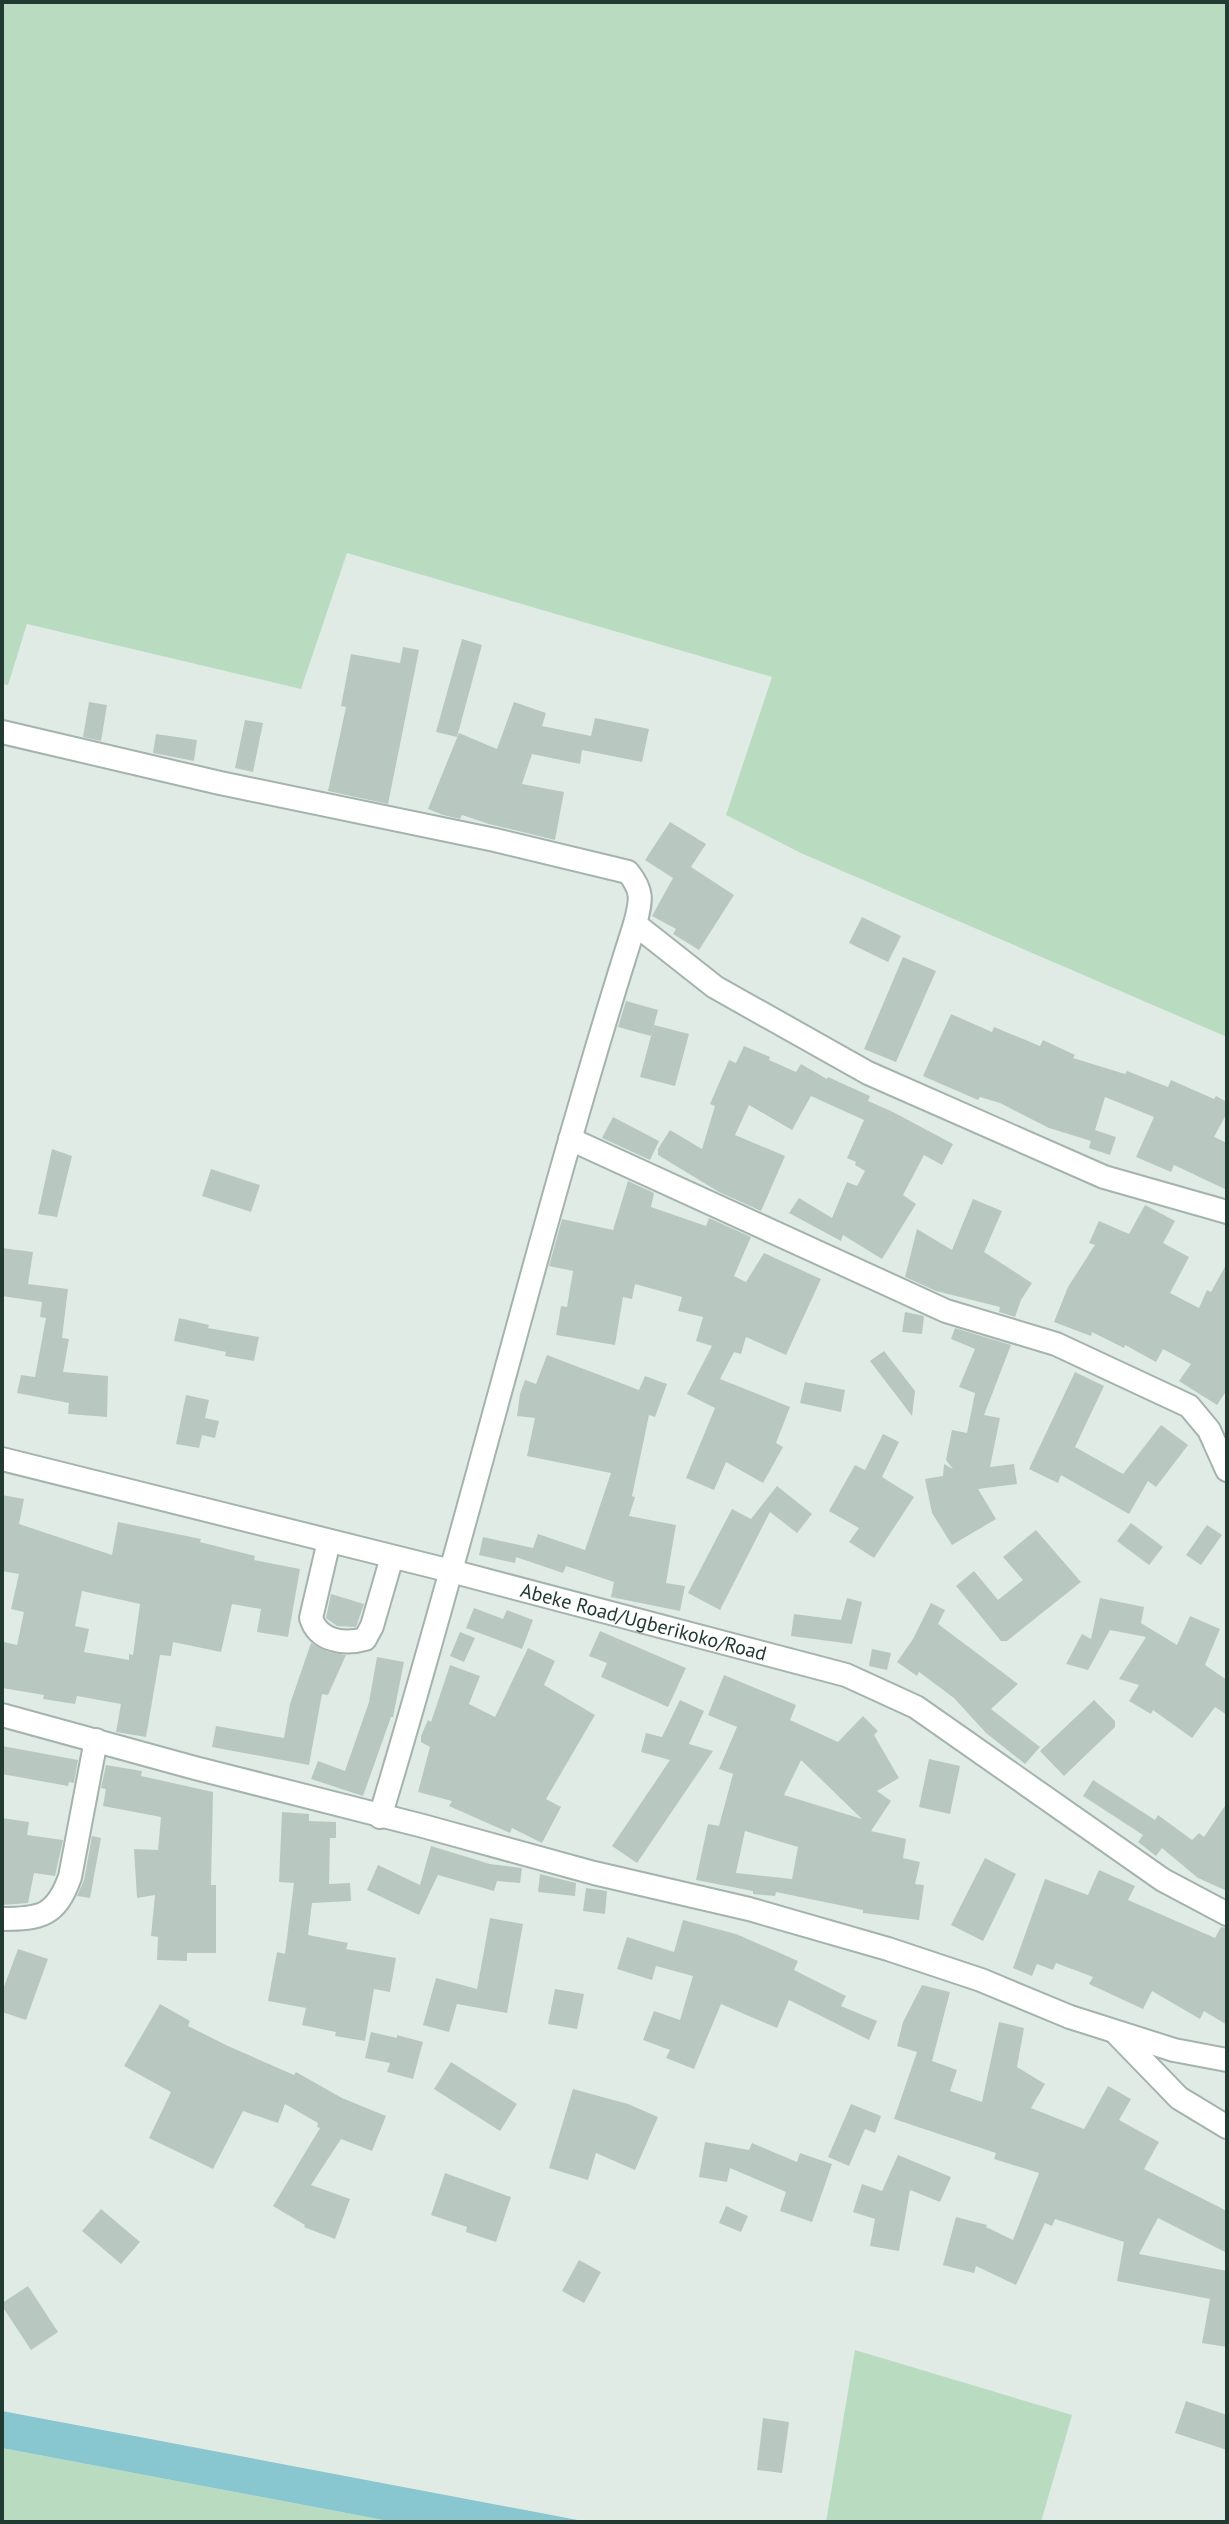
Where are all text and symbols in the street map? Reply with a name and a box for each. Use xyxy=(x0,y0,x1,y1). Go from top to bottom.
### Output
street label: Abeke Road/Ugberikoko/Road xyxy=(518,1577,770,1667)

